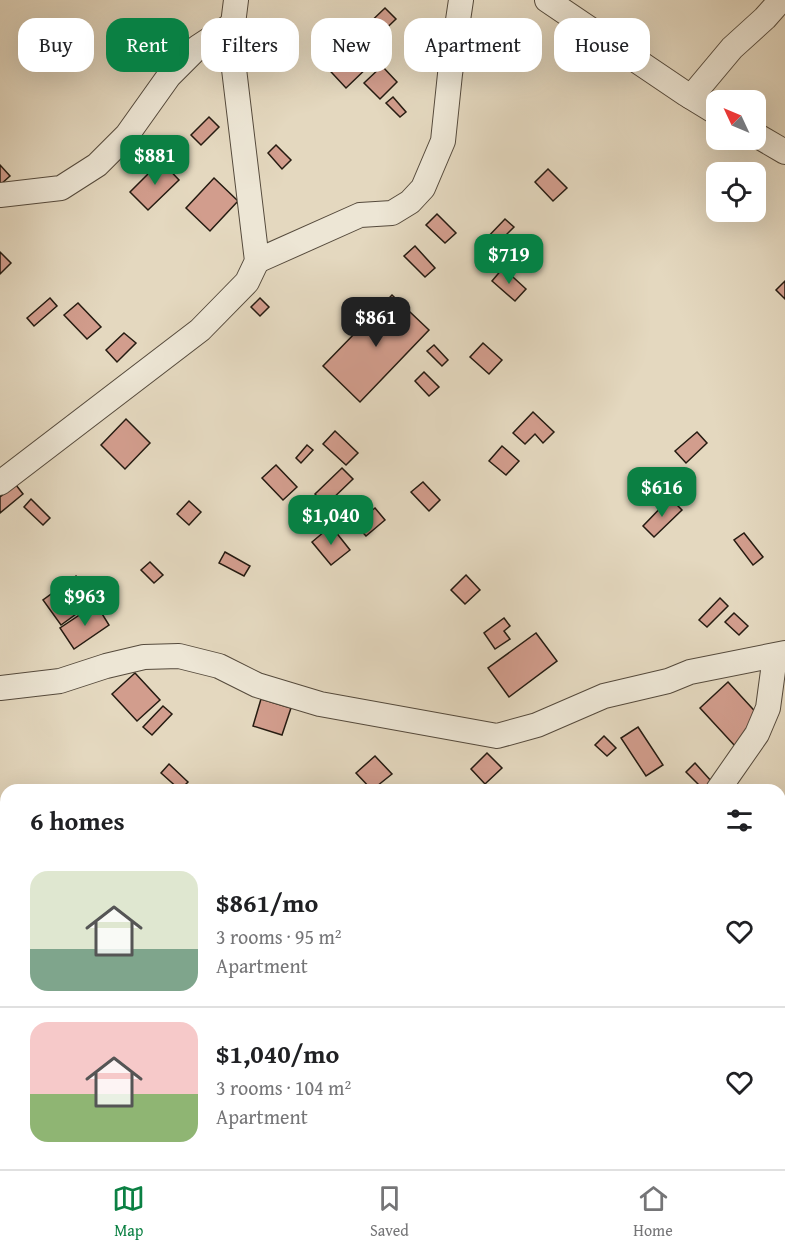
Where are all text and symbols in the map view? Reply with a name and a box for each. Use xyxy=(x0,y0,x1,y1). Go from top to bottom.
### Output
chip: Buy xyxy=(18,18,94,72)
chip: Rent xyxy=(106,18,189,72)
chip: Filters xyxy=(201,18,299,72)
chip: New xyxy=(311,18,392,72)
chip: Apartment xyxy=(404,18,542,72)
chip: House xyxy=(554,18,650,72)
north arrow xyxy=(706,90,766,150)
map controls xyxy=(706,90,766,222)
pin: $881 xyxy=(119,135,191,186)
text: $881 xyxy=(134,140,176,169)
button: locate xyxy=(706,162,766,222)
pin: $719 xyxy=(473,234,545,285)
text: $719 xyxy=(488,239,530,268)
pin: $861 xyxy=(340,297,412,348)
text: $861 xyxy=(355,302,397,331)
pin: $616 xyxy=(626,467,698,518)
text: $616 xyxy=(641,472,683,501)
pin: $1,040 xyxy=(282,495,380,546)
text: $1,040 xyxy=(302,500,360,529)
pin: $963 xyxy=(49,576,121,627)
text: $963 xyxy=(64,581,106,610)
text: 6 homes xyxy=(30,801,125,840)
icon: filters xyxy=(723,804,756,837)
text: $861/mo xyxy=(216,883,318,922)
icon: home xyxy=(78,895,150,967)
icon: heart xyxy=(723,915,756,948)
text: 3 rooms · 95 m² xyxy=(216,922,342,951)
text: Apartment xyxy=(216,951,308,980)
text: $1,040/mo xyxy=(216,1034,339,1073)
icon: home xyxy=(78,1046,150,1118)
icon: heart xyxy=(723,1066,756,1099)
text: 3 rooms · 104 m² xyxy=(216,1073,351,1102)
text: Apartment xyxy=(216,1102,308,1131)
tab: Map xyxy=(112,1182,145,1242)
tab: Saved xyxy=(370,1182,409,1242)
tab: Home xyxy=(633,1182,673,1242)

